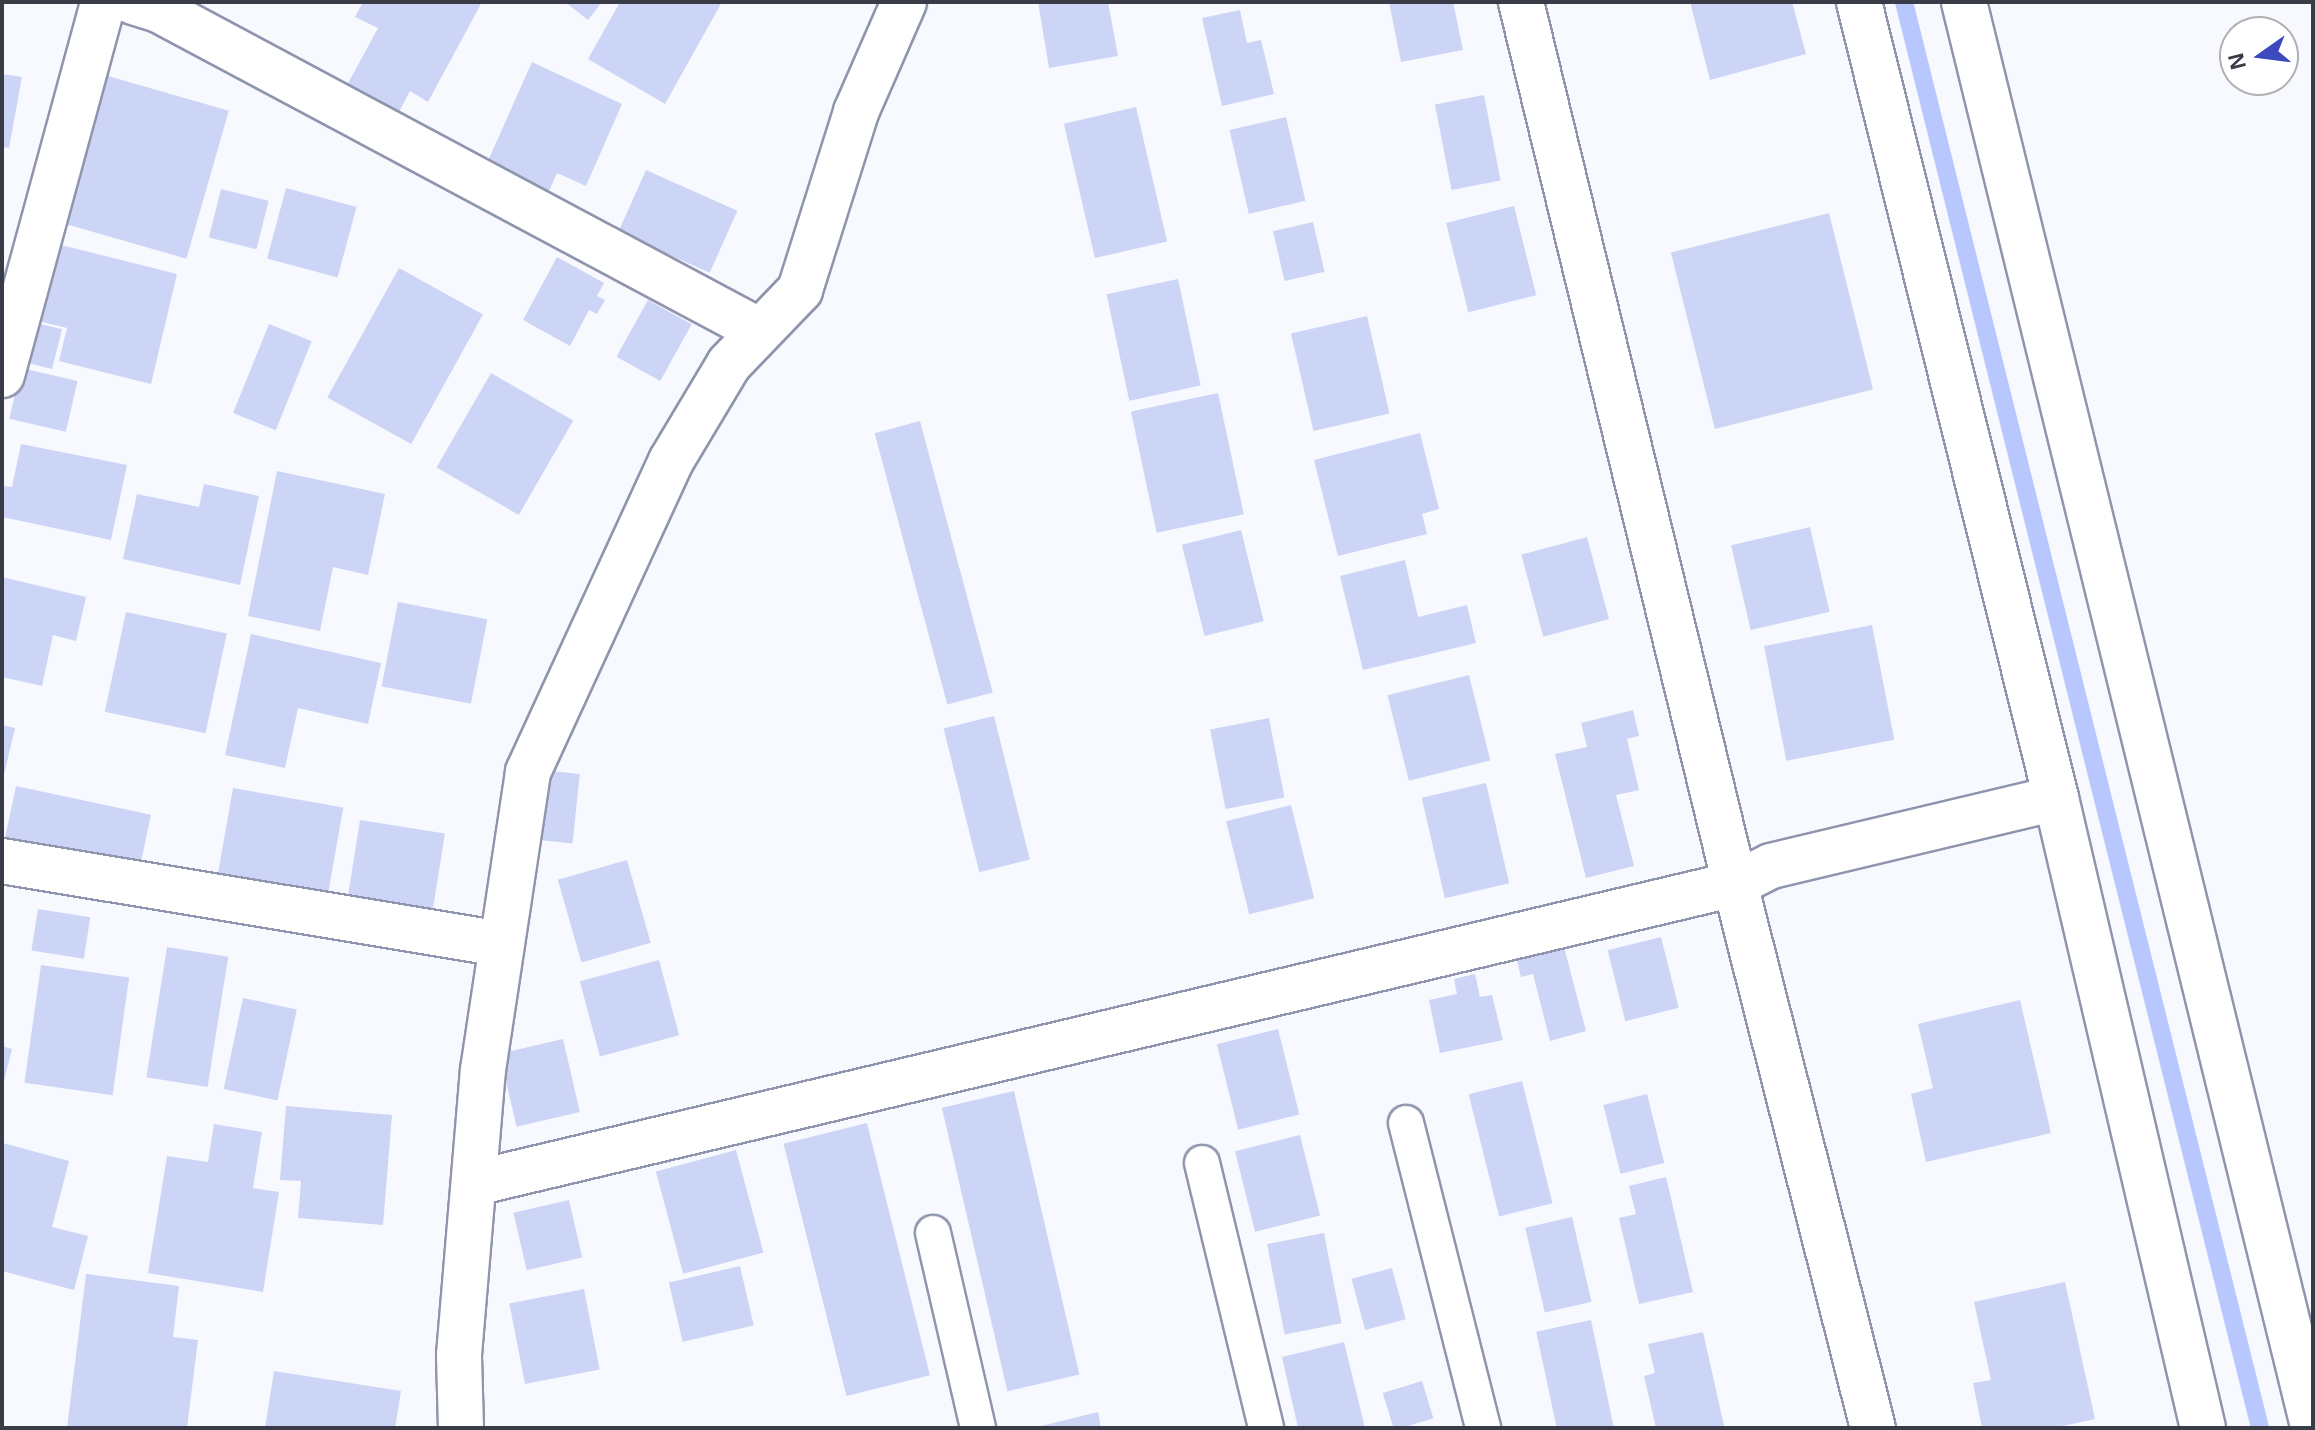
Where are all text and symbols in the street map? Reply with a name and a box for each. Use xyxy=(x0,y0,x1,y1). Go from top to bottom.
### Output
north arrow xyxy=(2219,16,2299,96)
text: N xyxy=(2223,51,2251,72)

